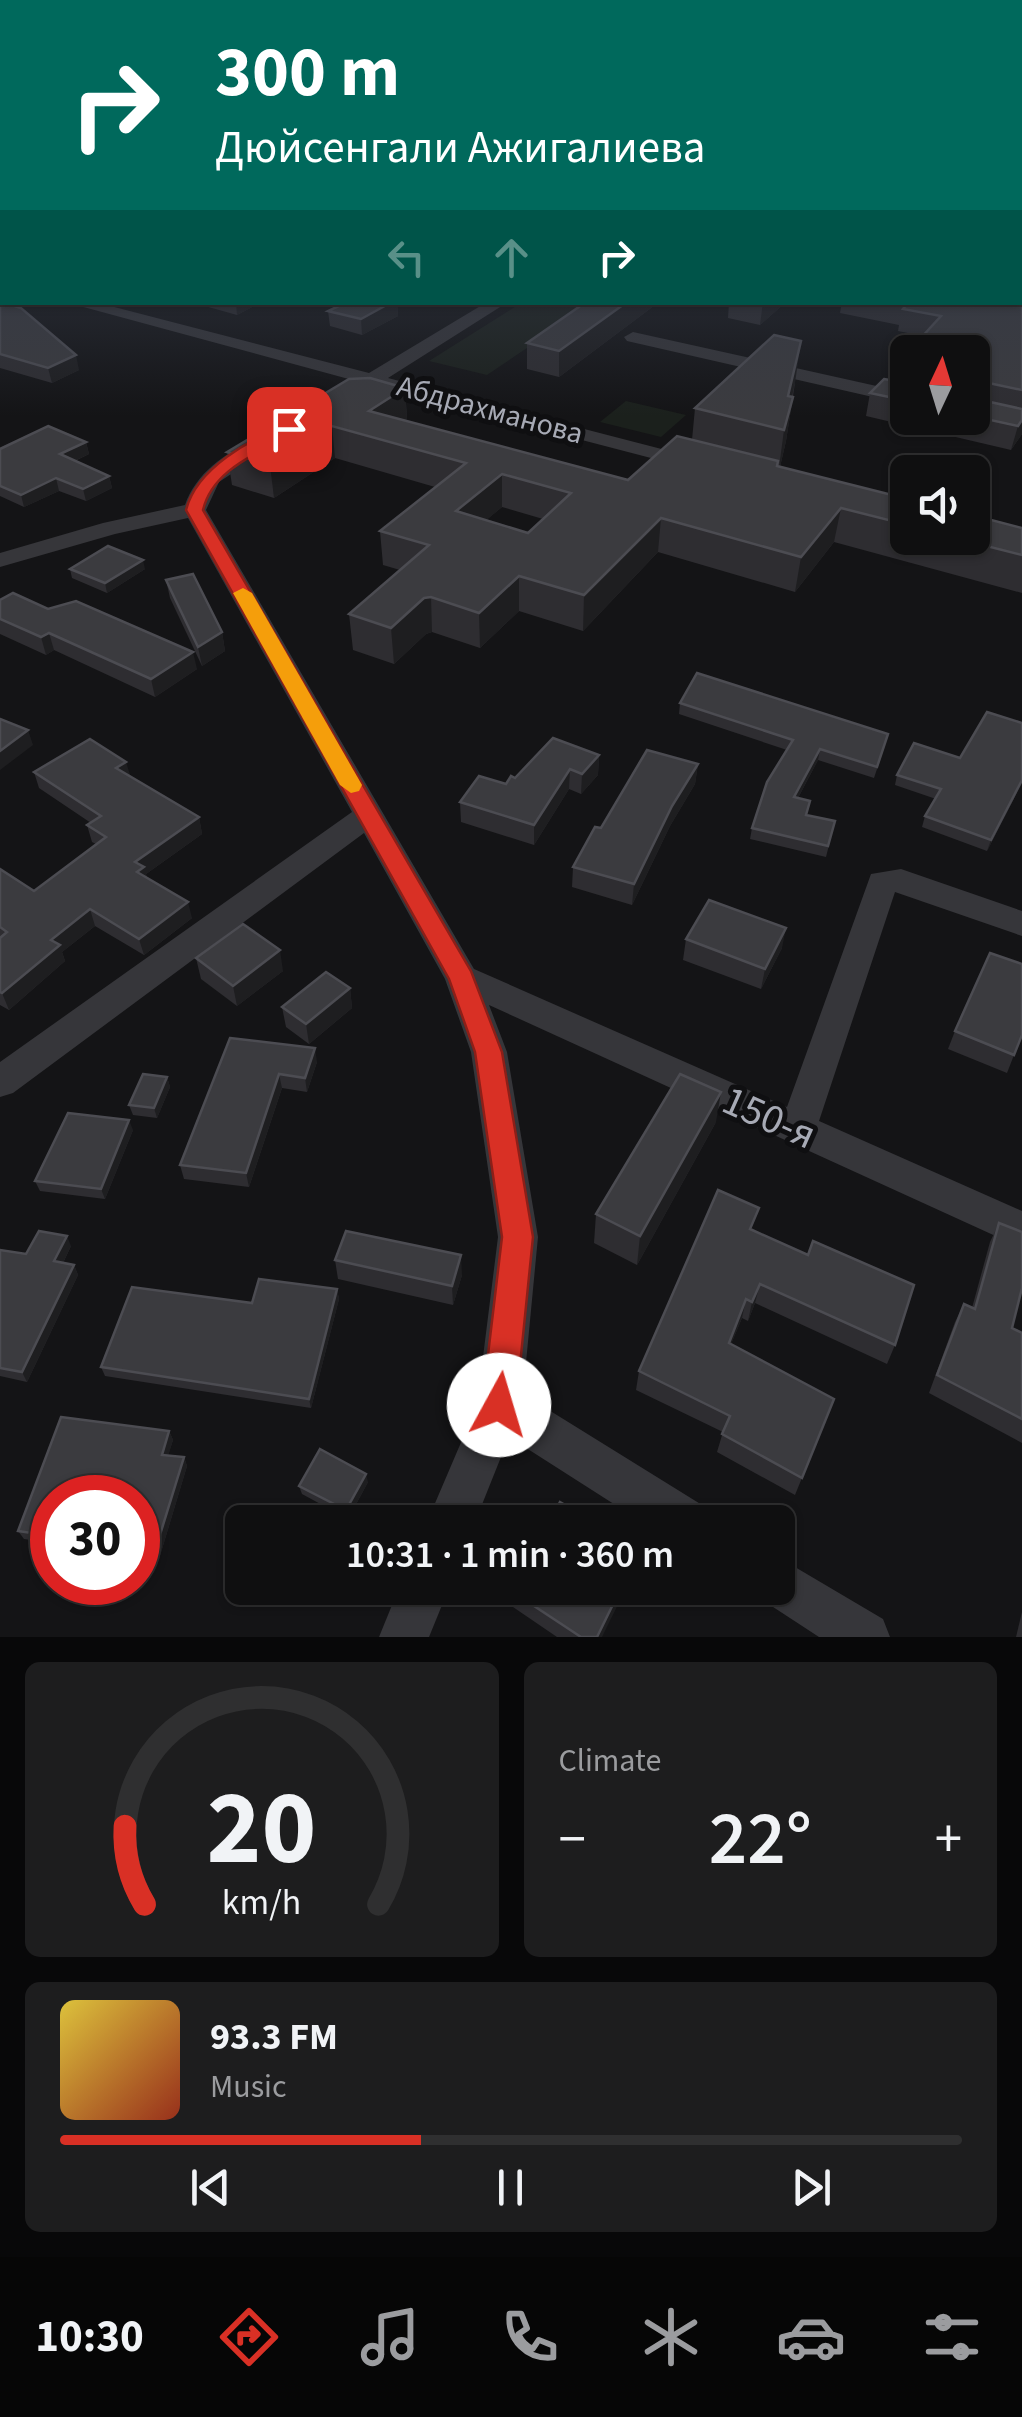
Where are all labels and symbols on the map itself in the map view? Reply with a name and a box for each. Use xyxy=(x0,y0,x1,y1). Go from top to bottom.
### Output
north arrow xyxy=(890,335,990,435)
street label: Абдрахманова xyxy=(392,364,588,456)
pin xyxy=(247,387,332,472)
street label: 150-я xyxy=(713,1071,825,1165)
position arrow xyxy=(447,1353,551,1457)
speed limit sign: 30 xyxy=(30,1475,160,1605)

